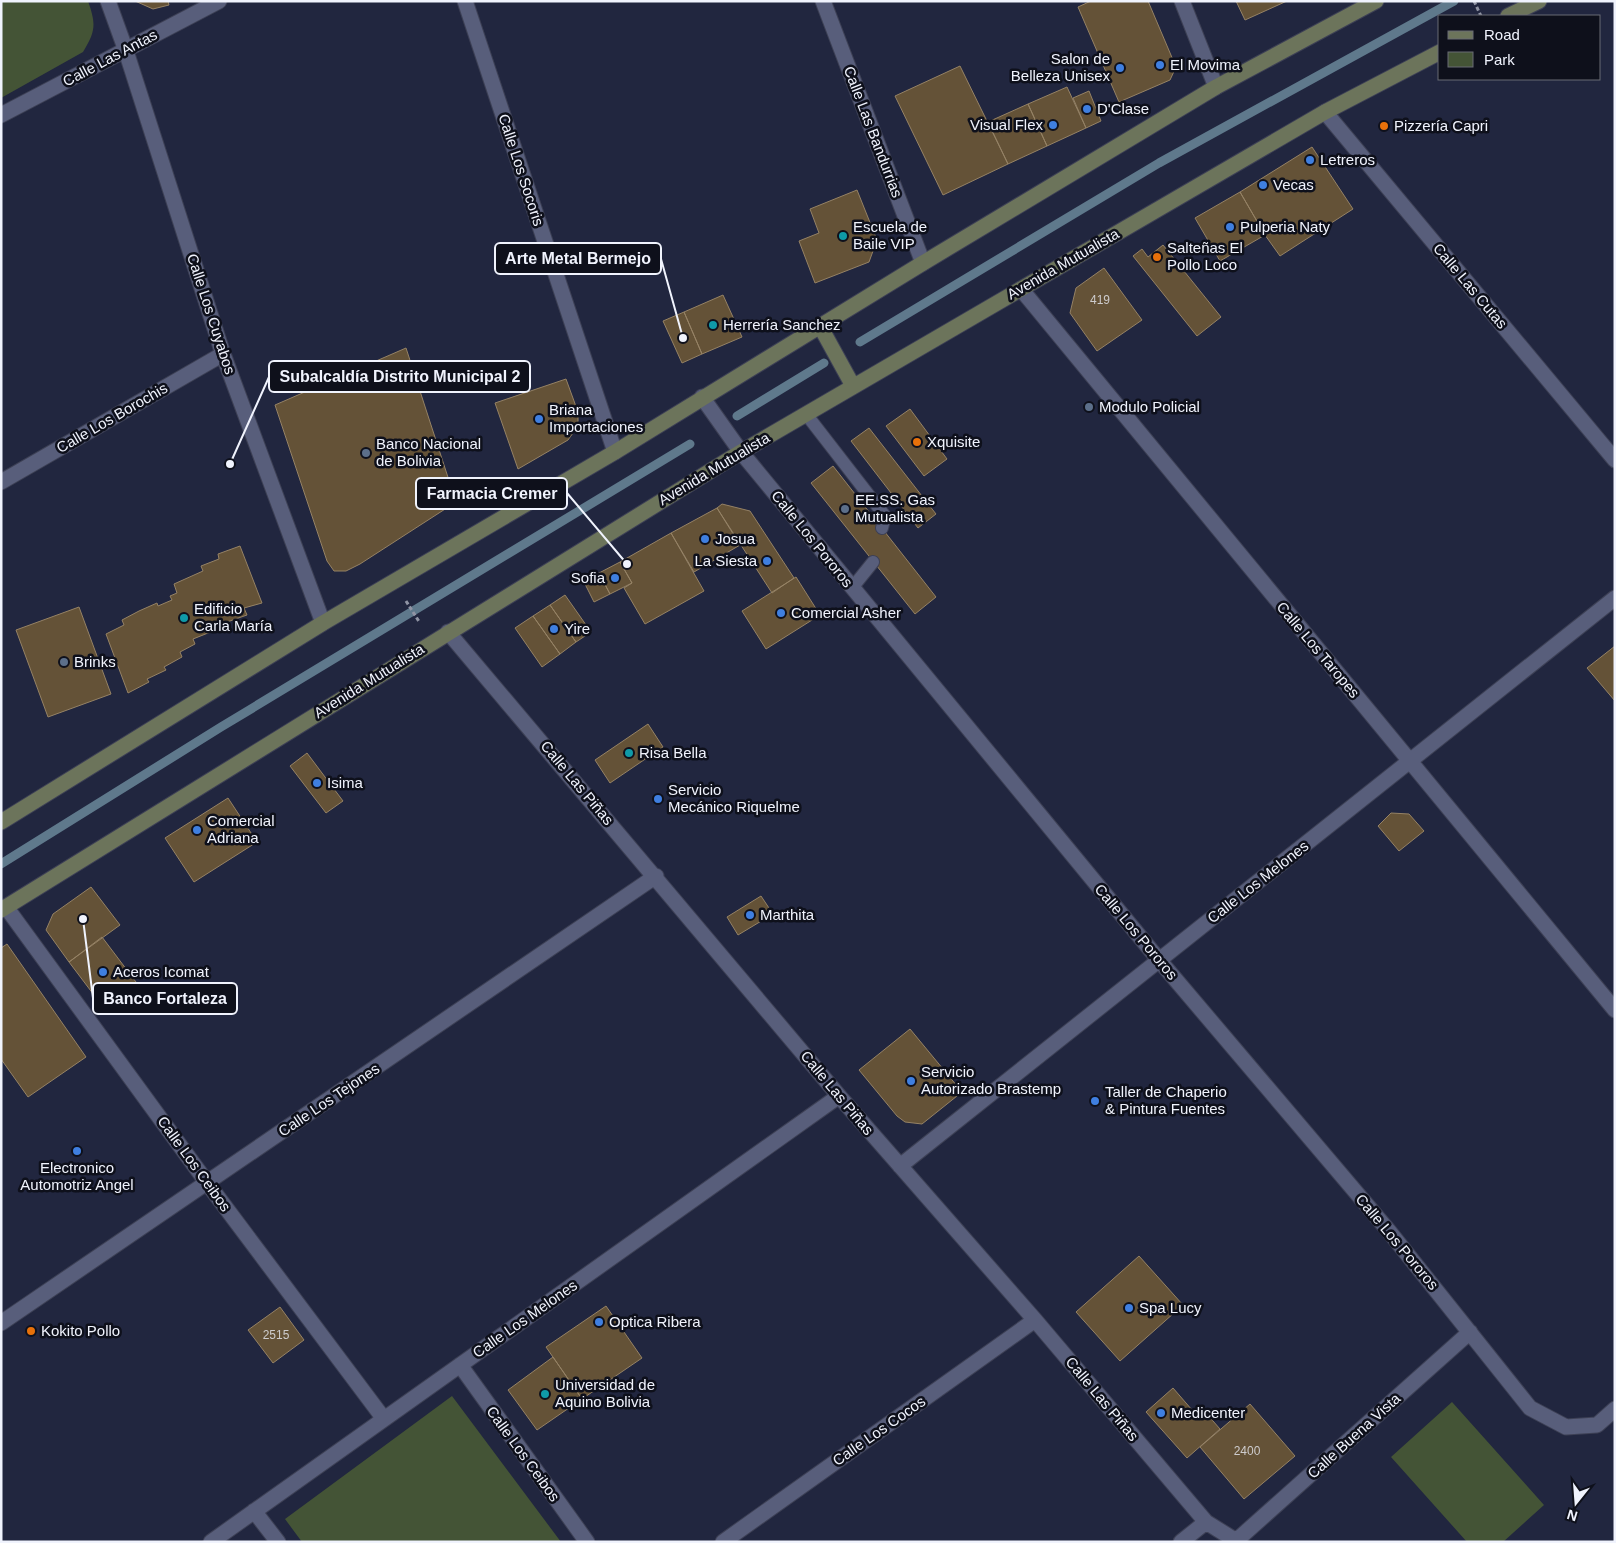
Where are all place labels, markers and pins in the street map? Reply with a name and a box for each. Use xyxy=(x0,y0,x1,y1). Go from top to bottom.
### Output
place label: Salon de Belleza Unisex xyxy=(1011,50,1110,84)
place label: El Movima xyxy=(1170,56,1241,73)
marker: El Movima xyxy=(1154,59,1166,71)
marker: Salon de Belleza Unisex xyxy=(1114,62,1126,74)
place label: D'Clase xyxy=(1097,100,1149,117)
marker: D'Clase xyxy=(1081,103,1093,115)
place label: Visual Flex xyxy=(970,116,1043,133)
place label: Pizzería Capri xyxy=(1394,117,1488,134)
marker: Visual Flex xyxy=(1047,119,1059,131)
marker: Pizzería Capri xyxy=(1378,120,1390,132)
place label: Letreros xyxy=(1320,151,1375,168)
marker: Letreros xyxy=(1304,154,1316,166)
place label: Vecas xyxy=(1273,176,1314,193)
marker: Vecas xyxy=(1257,179,1269,191)
place label: Escuela de Baile VIP xyxy=(853,218,927,252)
place label: Pulperia Naty xyxy=(1240,218,1331,235)
marker: Pulperia Naty xyxy=(1224,221,1236,233)
marker: Escuela de Baile VIP xyxy=(837,230,849,242)
place label: Salteñas El Pollo Loco xyxy=(1167,239,1243,273)
callout: Arte Metal Bermejo xyxy=(495,243,661,274)
marker: Salteñas El Pollo Loco xyxy=(1151,251,1163,263)
place label: Herrería Sanchez xyxy=(723,316,841,333)
marker: Herrería Sanchez xyxy=(707,319,719,331)
callout: Subalcaldía Distrito Municipal 2 xyxy=(269,361,530,392)
place label: Modulo Policial xyxy=(1099,398,1200,415)
place label: Briana Importaciones xyxy=(549,401,643,435)
marker: Modulo Policial xyxy=(1083,401,1095,413)
marker: Briana Importaciones xyxy=(533,413,545,425)
place label: Xquisite xyxy=(927,433,980,450)
place label: Banco Nacional de Bolivia xyxy=(376,435,481,469)
marker: Xquisite xyxy=(911,436,923,448)
marker: Banco Nacional de Bolivia xyxy=(360,447,372,459)
callout: Farmacia Cremer xyxy=(416,478,567,509)
place label: EE.SS. Gas Mutualista xyxy=(855,491,935,525)
marker: EE.SS. Gas Mutualista xyxy=(839,503,851,515)
place label: Josua xyxy=(715,530,756,547)
marker: Josua xyxy=(699,533,711,545)
place label: La Siesta xyxy=(694,552,758,569)
marker: La Siesta xyxy=(761,555,773,567)
place label: Sofia xyxy=(571,569,606,586)
marker: Sofia xyxy=(609,572,621,584)
place label: Edificio Carla María xyxy=(194,600,273,634)
place label: Comercial Asher xyxy=(791,604,901,621)
marker: Comercial Asher xyxy=(775,607,787,619)
marker: Edificio Carla María xyxy=(178,612,190,624)
place label: Yire xyxy=(564,620,590,637)
marker: Yire xyxy=(548,623,560,635)
place label: Brinks xyxy=(74,653,116,670)
marker: Brinks xyxy=(58,656,70,668)
place label: Risa Bella xyxy=(639,744,707,761)
marker: Risa Bella xyxy=(623,747,635,759)
place label: Isima xyxy=(327,774,363,791)
marker: Isima xyxy=(311,777,323,789)
place label: Servicio Mecánico Riquelme xyxy=(668,781,800,815)
marker: Servicio Mecánico Riquelme xyxy=(652,793,664,805)
place label: Comercial Adriana xyxy=(207,812,275,846)
marker: Comercial Adriana xyxy=(191,824,203,836)
place label: Marthita xyxy=(760,906,815,923)
marker: Marthita xyxy=(744,909,756,921)
place label: Aceros Icomat xyxy=(113,963,210,980)
marker: Aceros Icomat xyxy=(97,966,109,978)
callout: Banco Fortaleza xyxy=(93,983,237,1014)
place label: Servicio Autorizado Brastemp xyxy=(921,1063,1061,1097)
marker: Servicio Autorizado Brastemp xyxy=(905,1075,917,1087)
place label: Taller de Chaperio & Pintura Fuentes xyxy=(1105,1083,1227,1117)
marker: Taller de Chaperio & Pintura Fuentes xyxy=(1089,1095,1101,1107)
marker: Electronico Automotriz Angel xyxy=(71,1145,83,1157)
place label: Electronico Automotriz Angel xyxy=(20,1159,134,1193)
place label: Spa Lucy xyxy=(1139,1299,1202,1316)
marker: Spa Lucy xyxy=(1123,1302,1135,1314)
place label: Optica Ribera xyxy=(609,1313,701,1330)
marker: Optica Ribera xyxy=(593,1316,605,1328)
place label: Kokito Pollo xyxy=(41,1322,120,1339)
marker: Kokito Pollo xyxy=(25,1325,37,1337)
place label: Universidad de Aquino Bolivia xyxy=(555,1376,655,1410)
marker: Universidad de Aquino Bolivia xyxy=(539,1388,551,1400)
place label: Medicenter xyxy=(1171,1404,1245,1421)
marker: Medicenter xyxy=(1155,1407,1167,1419)

